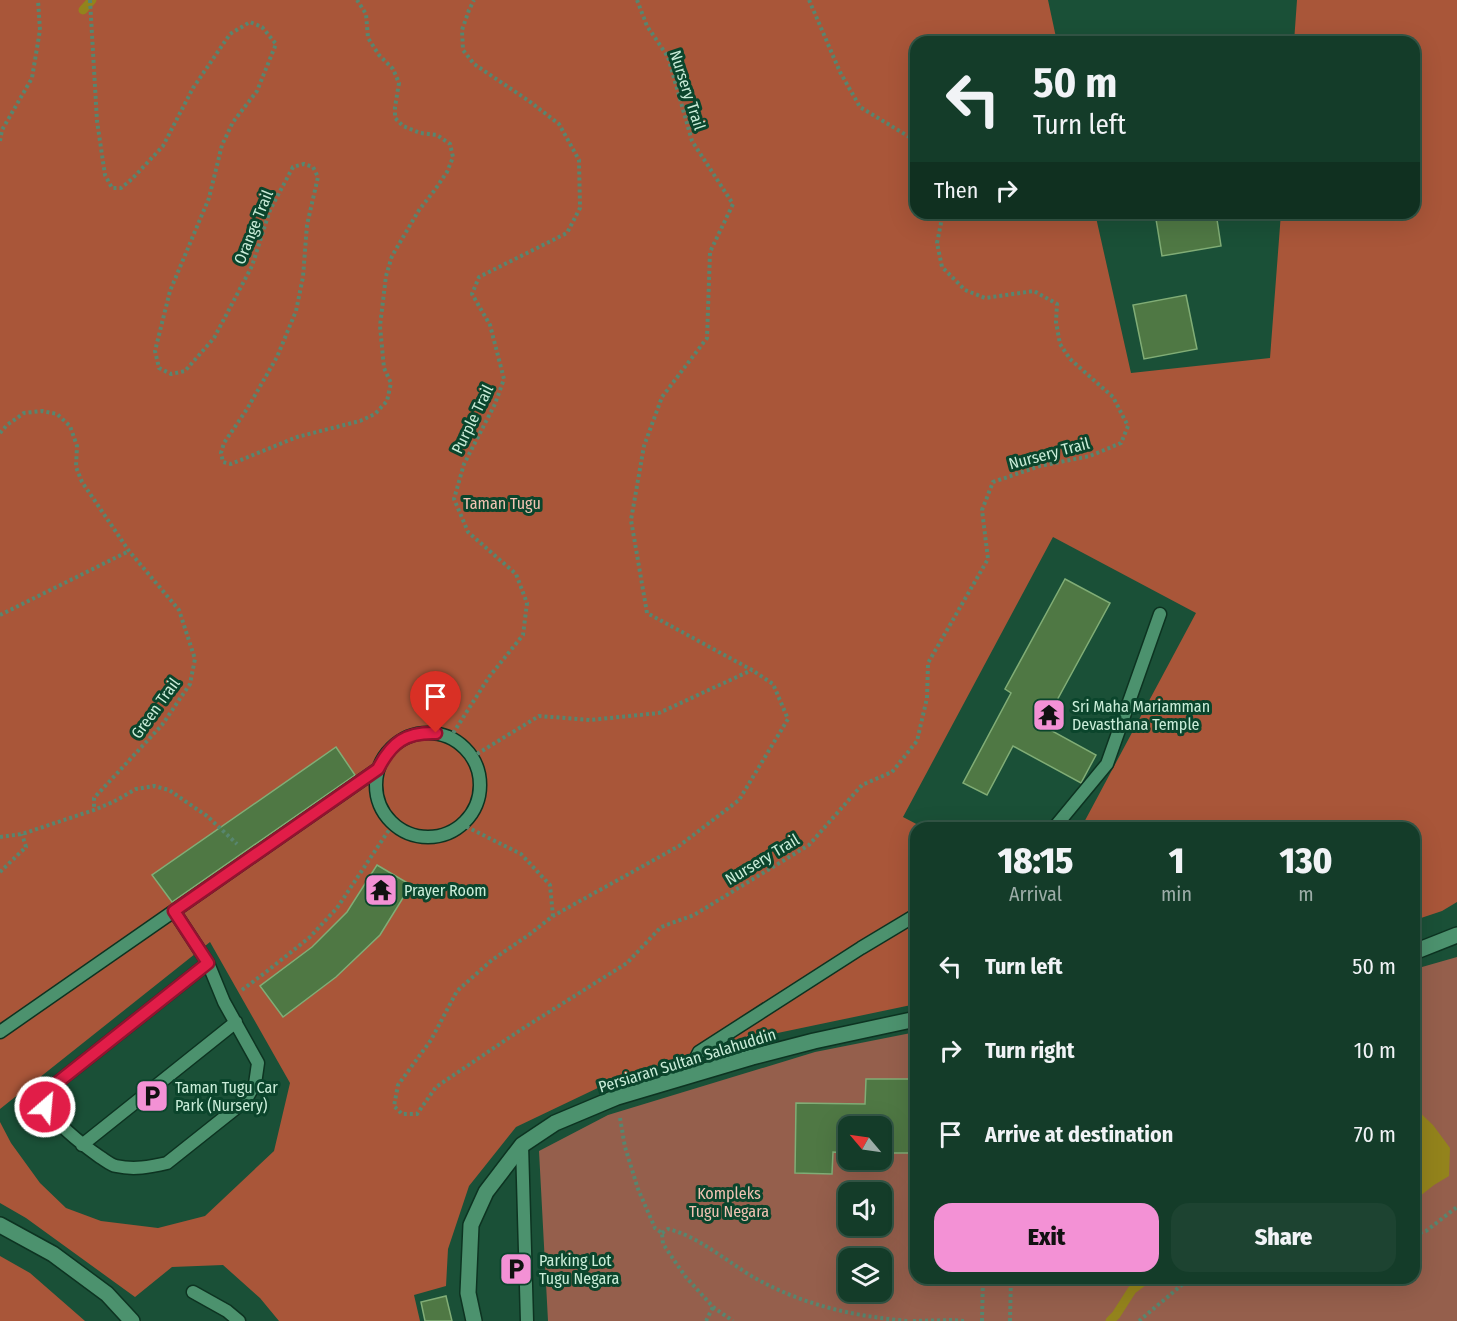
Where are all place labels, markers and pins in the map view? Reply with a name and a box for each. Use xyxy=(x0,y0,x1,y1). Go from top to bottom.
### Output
pin xyxy=(410,671,461,733)
temple icon: Sri Maha Mariamman Devasthana Temple xyxy=(1031,697,1067,733)
place label: Sri Maha Mariamman Devasthana Temple xyxy=(1072,697,1210,734)
temple icon: Prayer Room xyxy=(363,872,399,908)
place label: Prayer Room xyxy=(404,881,487,900)
parking icon: Taman Tugu Car Park (Nursery) xyxy=(134,1078,170,1114)
place label: Taman Tugu Car Park (Nursery) xyxy=(175,1078,278,1115)
parking icon: Parking Lot Tugu Negara xyxy=(498,1251,534,1287)
place label: Parking Lot Tugu Negara xyxy=(539,1251,619,1288)

